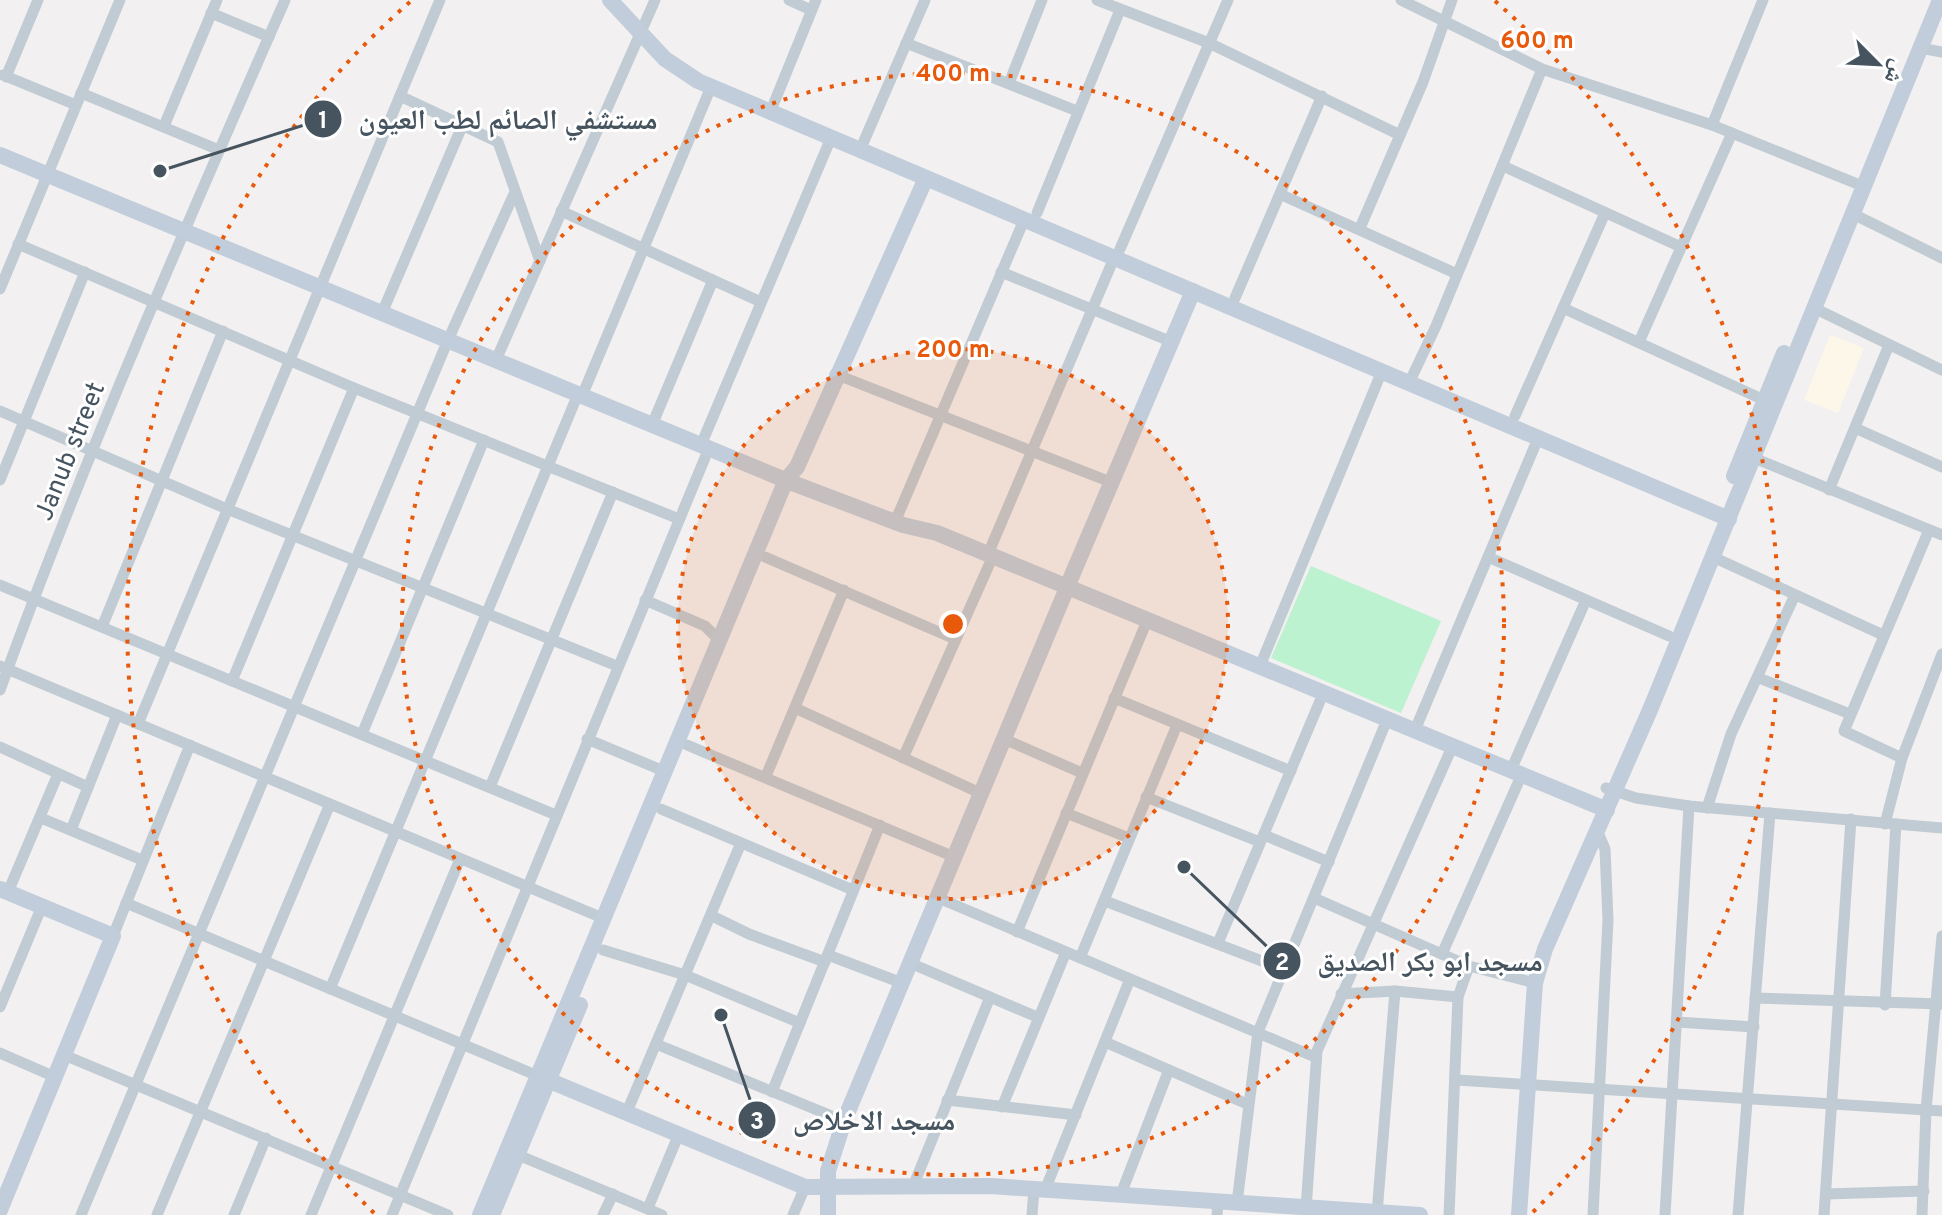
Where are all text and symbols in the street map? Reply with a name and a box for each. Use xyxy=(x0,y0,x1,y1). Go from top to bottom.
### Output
north arrow xyxy=(1838,24,1918,104)
text: 600 m xyxy=(1500,27,1574,57)
text: ش xyxy=(1877,55,1911,87)
text: 400 m xyxy=(916,60,990,90)
callout: مستشفي الصائم لطب العيون xyxy=(303,93,674,145)
text: مستشفي الصائم لطب العيون xyxy=(358,104,658,142)
text: 1 xyxy=(318,107,328,137)
text: 200 m xyxy=(916,336,990,366)
street label: Janub street xyxy=(29,378,114,526)
centre of rings xyxy=(939,610,967,638)
callout: مسجد ابو بكر الصديق xyxy=(1262,935,1559,987)
text: مسجد ابو بكر الصديق xyxy=(1317,946,1543,982)
text: 2 xyxy=(1275,949,1289,979)
callout: مسجد الاخلاص xyxy=(737,1094,971,1146)
text: مسجد الاخلاص xyxy=(793,1105,955,1141)
text: 3 xyxy=(750,1108,764,1138)

